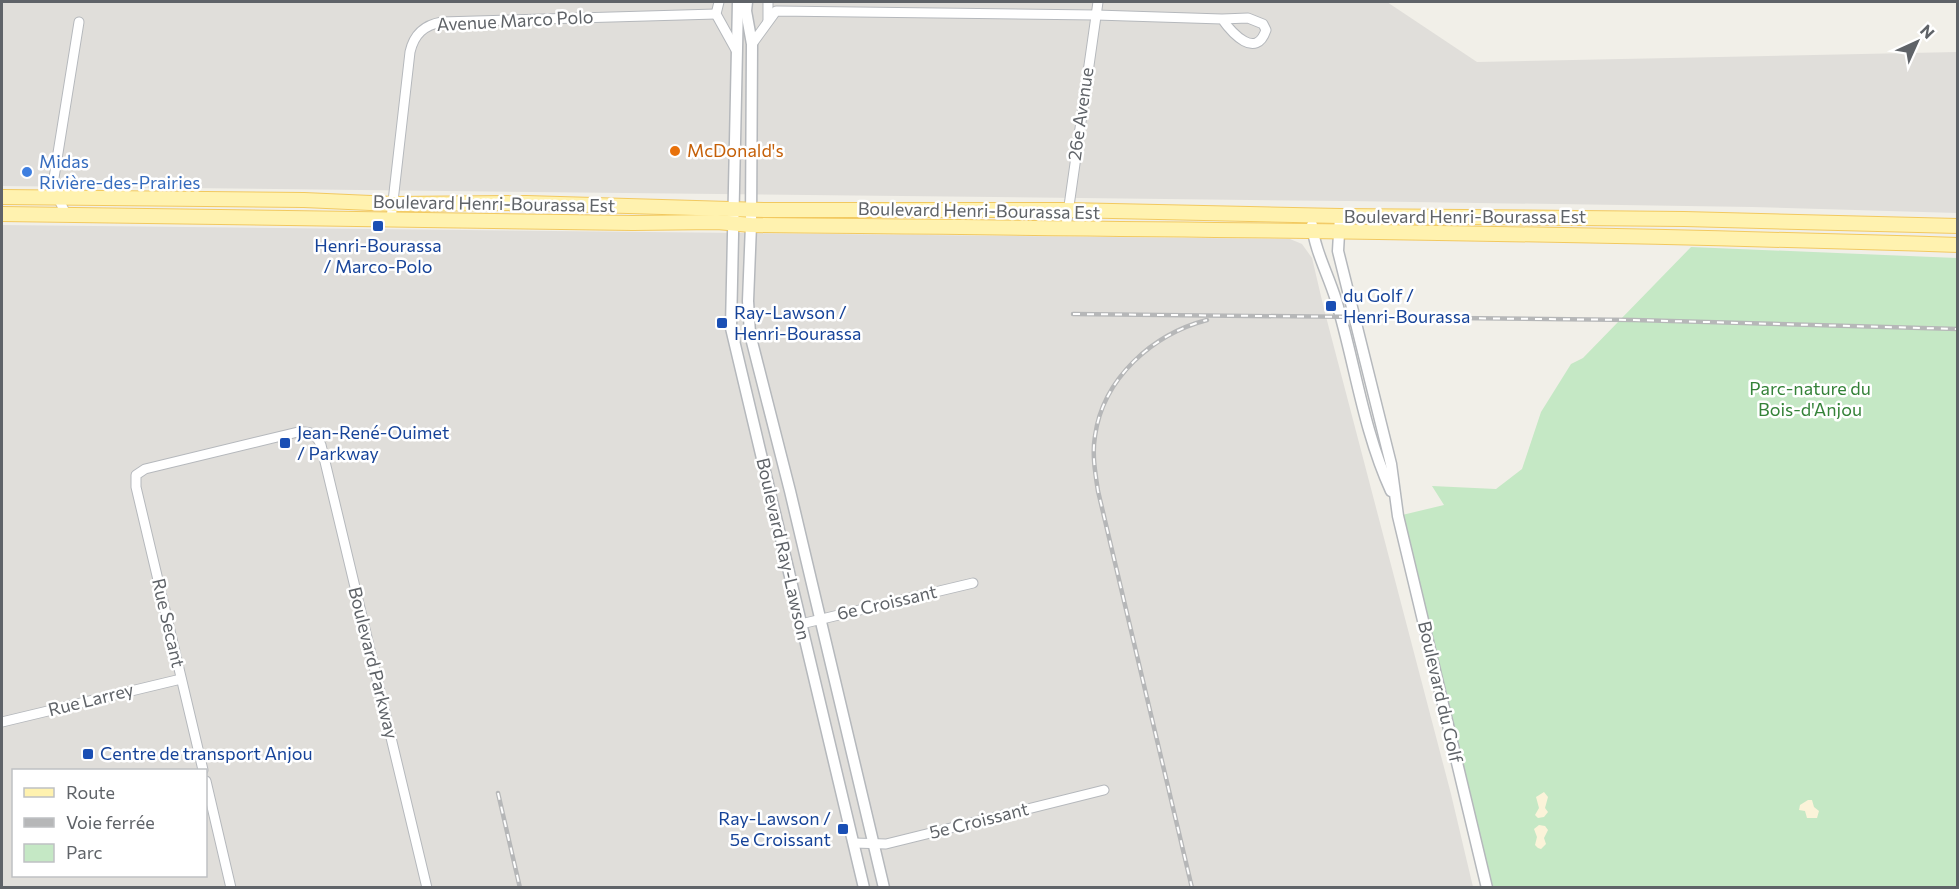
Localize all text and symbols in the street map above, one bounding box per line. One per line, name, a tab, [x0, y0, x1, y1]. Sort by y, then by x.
street label: Avenue Marco Polo	[436, 5, 594, 35]
north arrow	[1887, 12, 1947, 72]
text: N	[1917, 20, 1939, 42]
street label: 26e Avenue	[1063, 66, 1097, 162]
place label: McDonald's	[687, 139, 784, 161]
marker: McDonald's	[668, 144, 682, 158]
place label: Midas Rivière-des-Prairies	[39, 150, 201, 193]
marker: Midas Rivière-des-Prairies	[20, 165, 34, 179]
street label: Boulevard Henri-Bourassa Est	[373, 190, 615, 216]
street label: Boulevard Henri-Bourassa Est	[858, 197, 1100, 223]
street label: Boulevard Henri-Bourassa Est	[1344, 205, 1586, 227]
marker: Henri-Bourassa / Marco-Polo	[371, 219, 385, 233]
place label: Henri-Bourassa / Marco-Polo	[314, 234, 442, 277]
place label: du Golf / Henri-Bourassa	[1343, 284, 1470, 327]
marker: du Golf / Henri-Bourassa	[1324, 299, 1338, 313]
place label: Ray-Lawson / Henri-Bourassa	[734, 301, 861, 344]
marker: Ray-Lawson / Henri-Bourassa	[715, 316, 729, 330]
park label: Parc-nature du Bois-d'Anjou	[1749, 377, 1871, 420]
place label: Jean-René-Ouimet / Parkway	[297, 421, 449, 464]
marker: Jean-René-Ouimet / Parkway	[278, 436, 292, 450]
street label: Boulevard Ray-Lawson	[752, 455, 816, 642]
street label: Rue Secant	[148, 576, 190, 670]
street label: 6e Croissant	[835, 580, 939, 624]
street label: Boulevard Parkway	[344, 584, 403, 741]
street label: Boulevard du Golf	[1414, 619, 1468, 766]
street label: Rue Larrey	[46, 678, 136, 720]
place label: Centre de transport Anjou	[100, 742, 313, 764]
marker: Centre de transport Anjou	[81, 747, 95, 761]
legend	[12, 769, 207, 877]
text: Route	[66, 781, 115, 803]
street label: 5e Croissant	[927, 797, 1031, 843]
place label: Ray-Lawson / 5e Croissant	[718, 807, 831, 850]
text: Voie ferrée	[66, 811, 155, 833]
marker: Ray-Lawson / 5e Croissant	[836, 822, 850, 836]
text: Parc	[66, 841, 103, 863]

